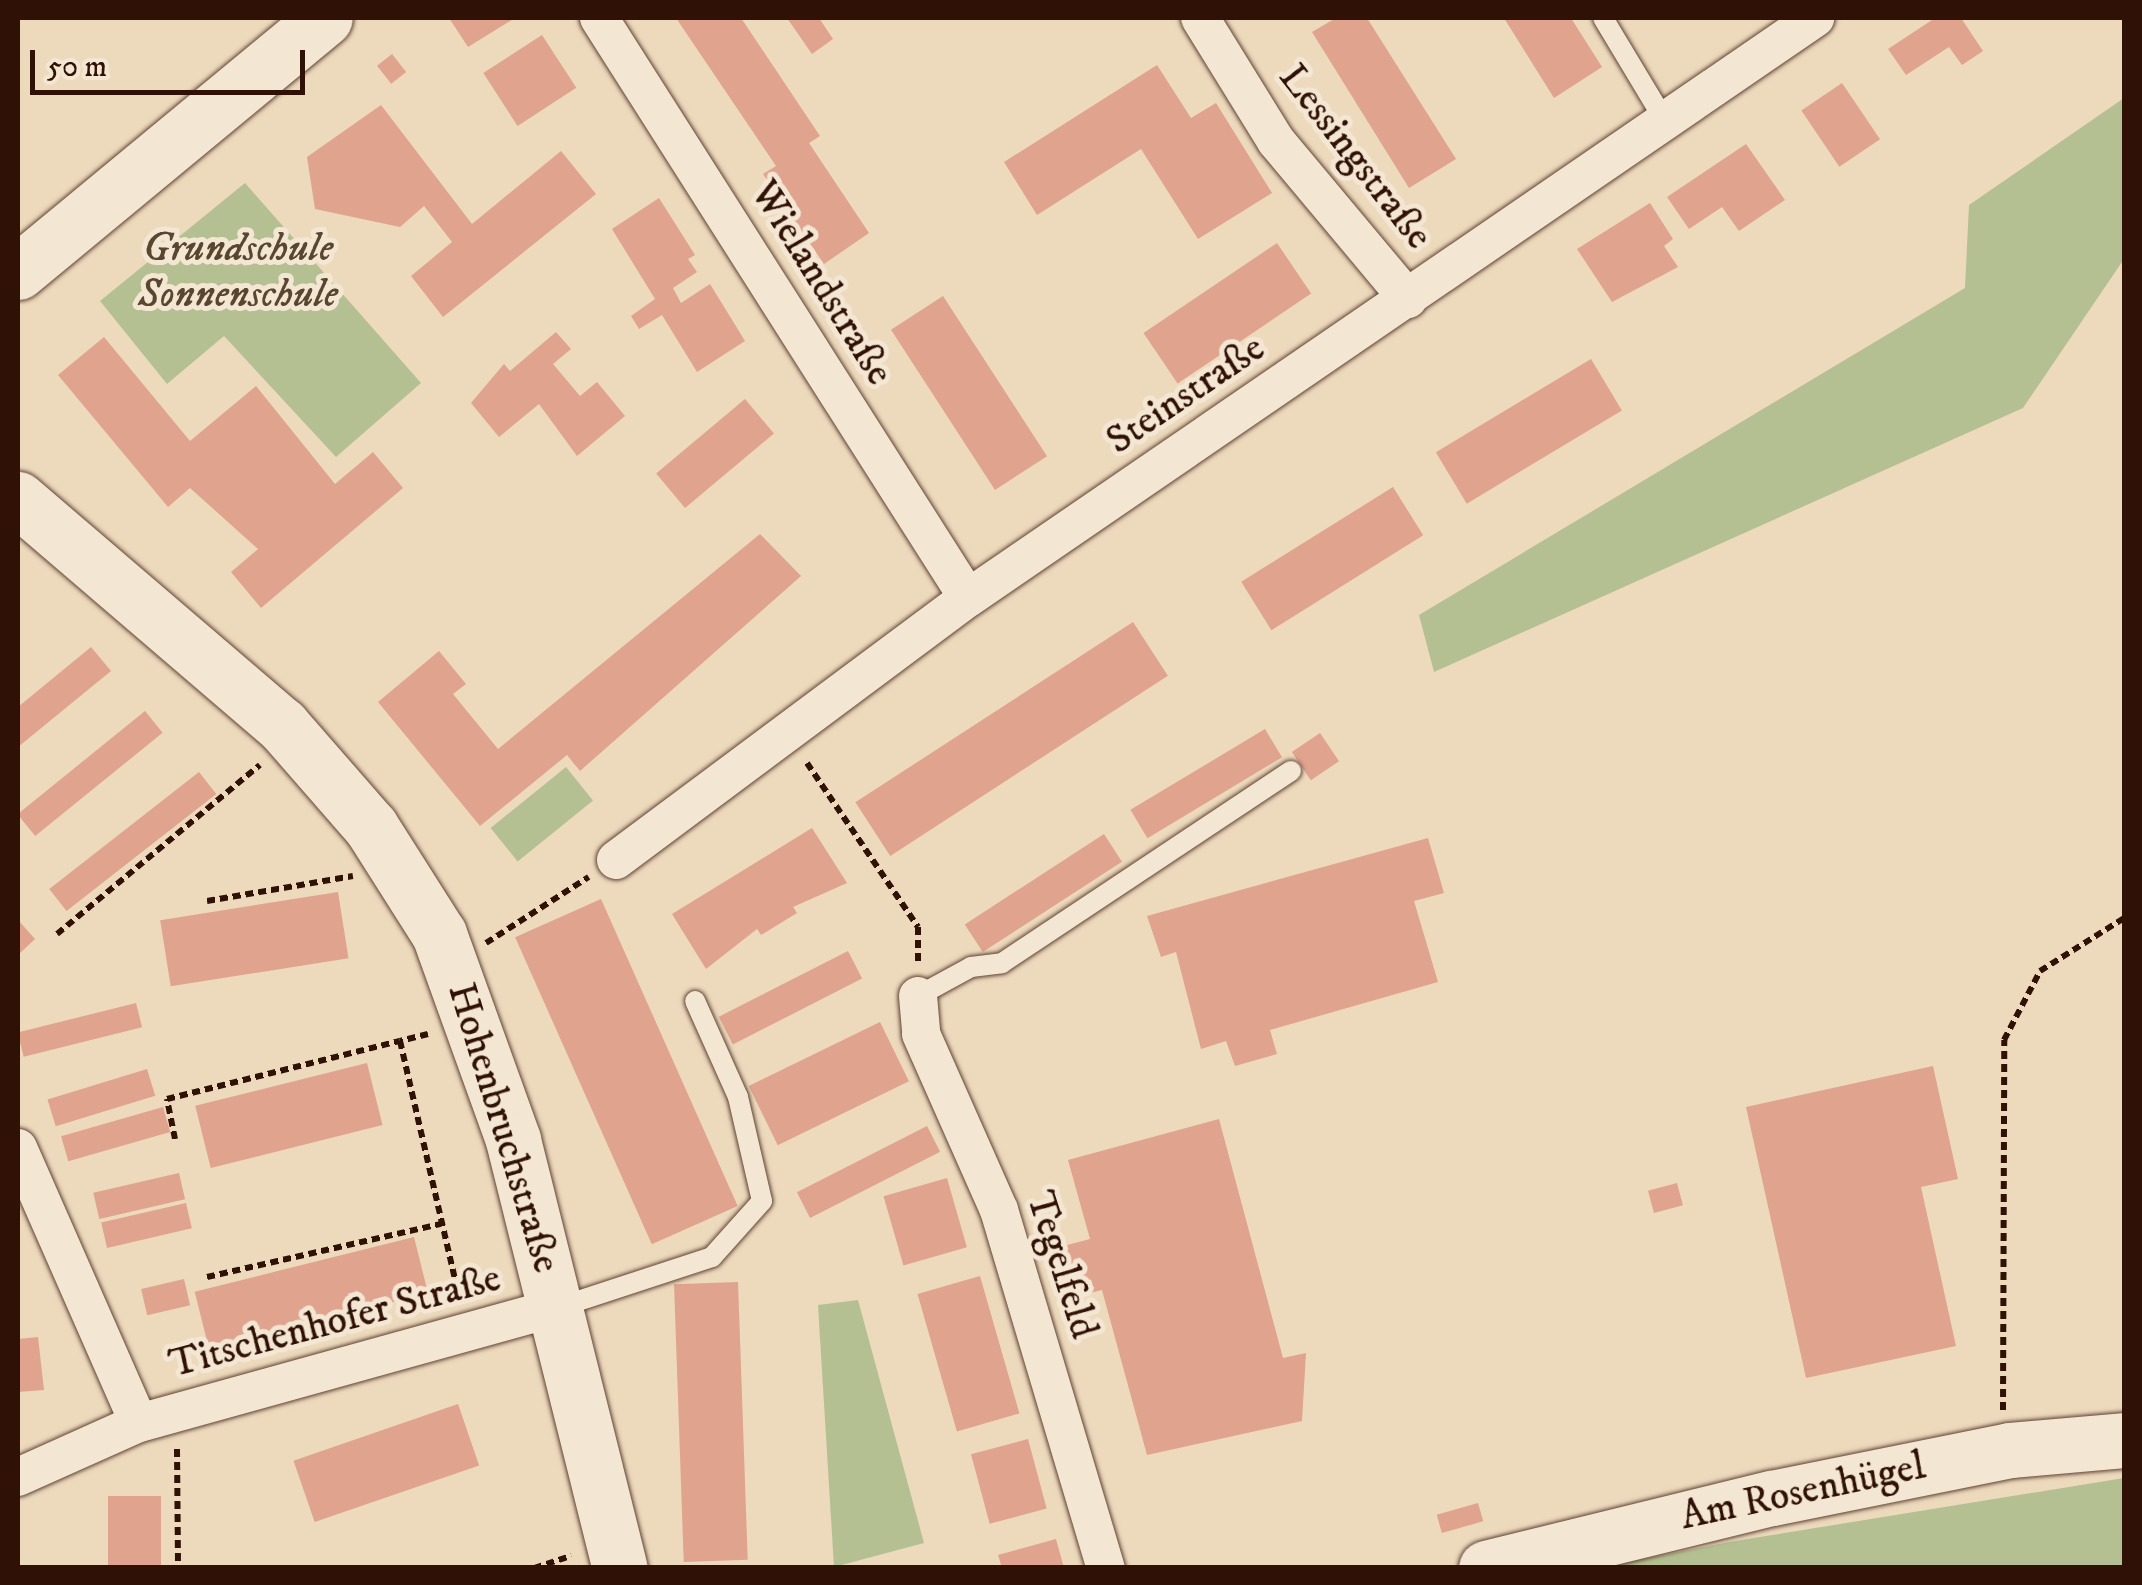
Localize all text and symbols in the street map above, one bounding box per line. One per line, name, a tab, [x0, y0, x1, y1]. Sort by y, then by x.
scale bar	[35, 30, 310, 92]
text: 50 m	[47, 49, 107, 86]
street label: Lessingstraße	[1268, 55, 1442, 259]
street label: Wielandstraße	[739, 172, 903, 394]
park label: Grundschule Sonnenschule	[138, 225, 338, 319]
street label: Steinstraße	[1098, 325, 1274, 465]
street label: Hohenbruchstraße	[436, 977, 570, 1279]
street label: Tegelfeld	[1015, 1185, 1107, 1345]
street label: Titschenhofer Straße	[164, 1255, 506, 1389]
street label: Am Rosenhügel	[1676, 1443, 1930, 1541]

